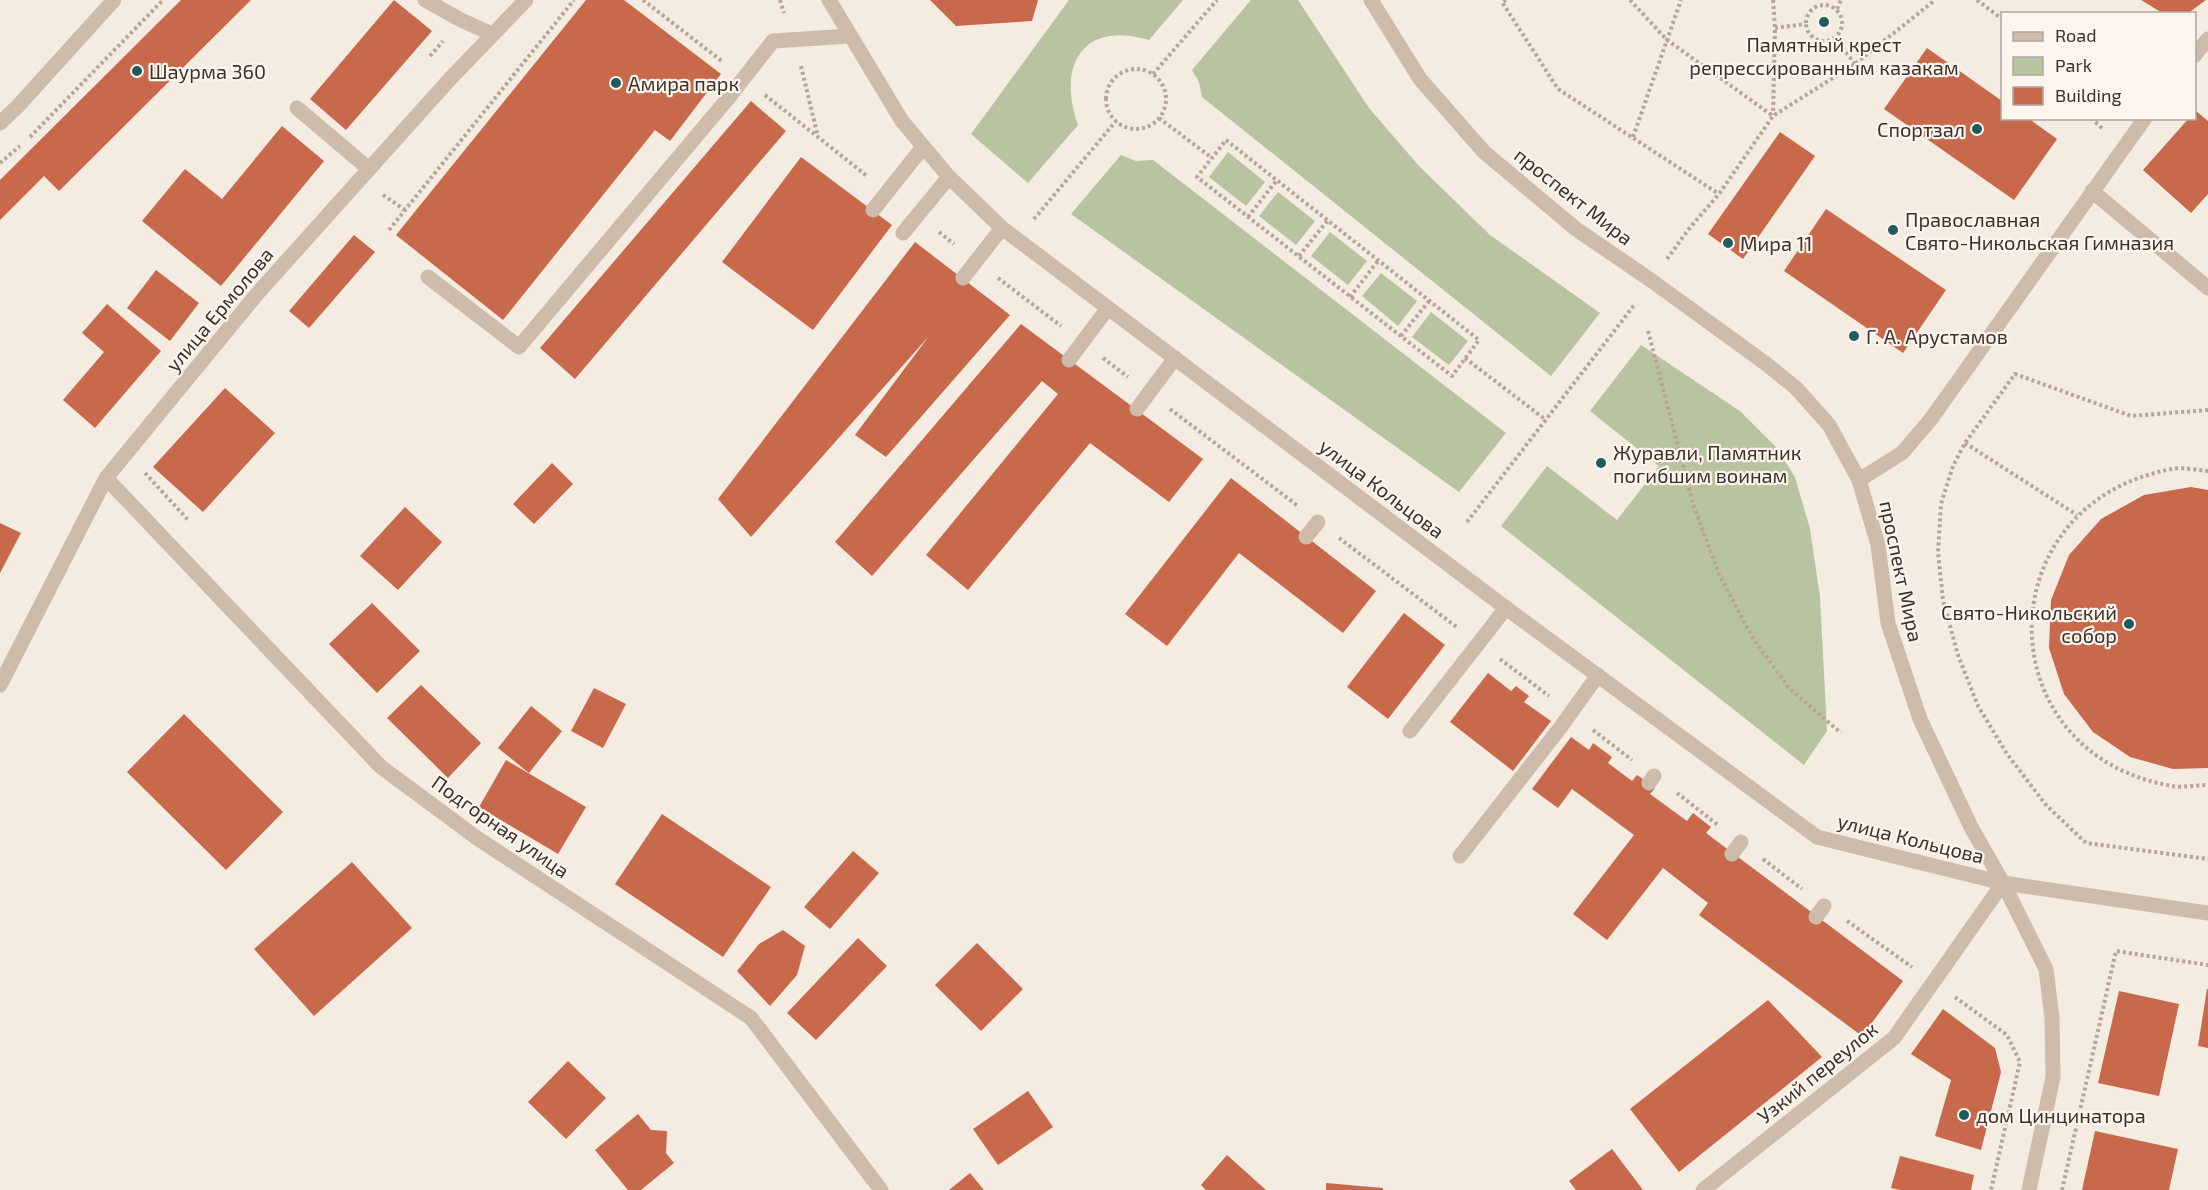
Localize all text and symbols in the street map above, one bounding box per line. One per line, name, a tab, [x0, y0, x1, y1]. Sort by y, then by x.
legend	[2001, 12, 2196, 120]
marker: Памятный крест репрессированным казакам	[1817, 15, 1831, 29]
text: Road	[2055, 24, 2096, 46]
place label: Памятный крест репрессированным казакам	[1689, 32, 1959, 79]
text: Park	[2055, 54, 2092, 76]
place label: Шаурма 360	[149, 59, 266, 84]
marker: Шаурма 360	[130, 64, 144, 78]
place label: Амира парк	[628, 71, 739, 95]
marker: Амира парк	[609, 76, 623, 90]
text: Building	[2055, 84, 2122, 106]
place label: Спортзал	[1877, 117, 1965, 141]
marker: Спортзал	[1970, 122, 1984, 136]
street label: проспект Мира	[1510, 142, 1638, 250]
place label: Православная Свято-Никольская Гимназия	[1905, 207, 2174, 254]
marker: Православная Свято-Никольская Гимназия	[1886, 223, 1900, 237]
place label: Мира 11	[1740, 231, 1812, 255]
marker: Мира 11	[1721, 236, 1735, 250]
street label: улица Ермолова	[160, 242, 278, 376]
place label: Г. А. Арустамов	[1866, 324, 2008, 349]
marker: Г. А. Арустамов	[1847, 329, 1861, 343]
street label: улица Кольцова	[1314, 433, 1449, 544]
place label: Журавли, Памятник погибшим воинам	[1613, 440, 1802, 487]
marker: Журавли, Памятник погибшим воинам	[1594, 456, 1608, 470]
street label: проспект Мира	[1875, 498, 1929, 644]
place label: Свято-Никольский собор	[1941, 600, 2117, 647]
marker: Свято-Никольский собор	[2122, 617, 2136, 631]
street label: Подгорная улица	[427, 770, 574, 883]
street label: улица Кольцова	[1835, 808, 1987, 869]
street label: Узкий переулок	[1752, 1016, 1883, 1129]
place label: дом Цинцинатора	[1976, 1103, 2146, 1127]
marker: дом Цинцинатора	[1957, 1108, 1971, 1122]

